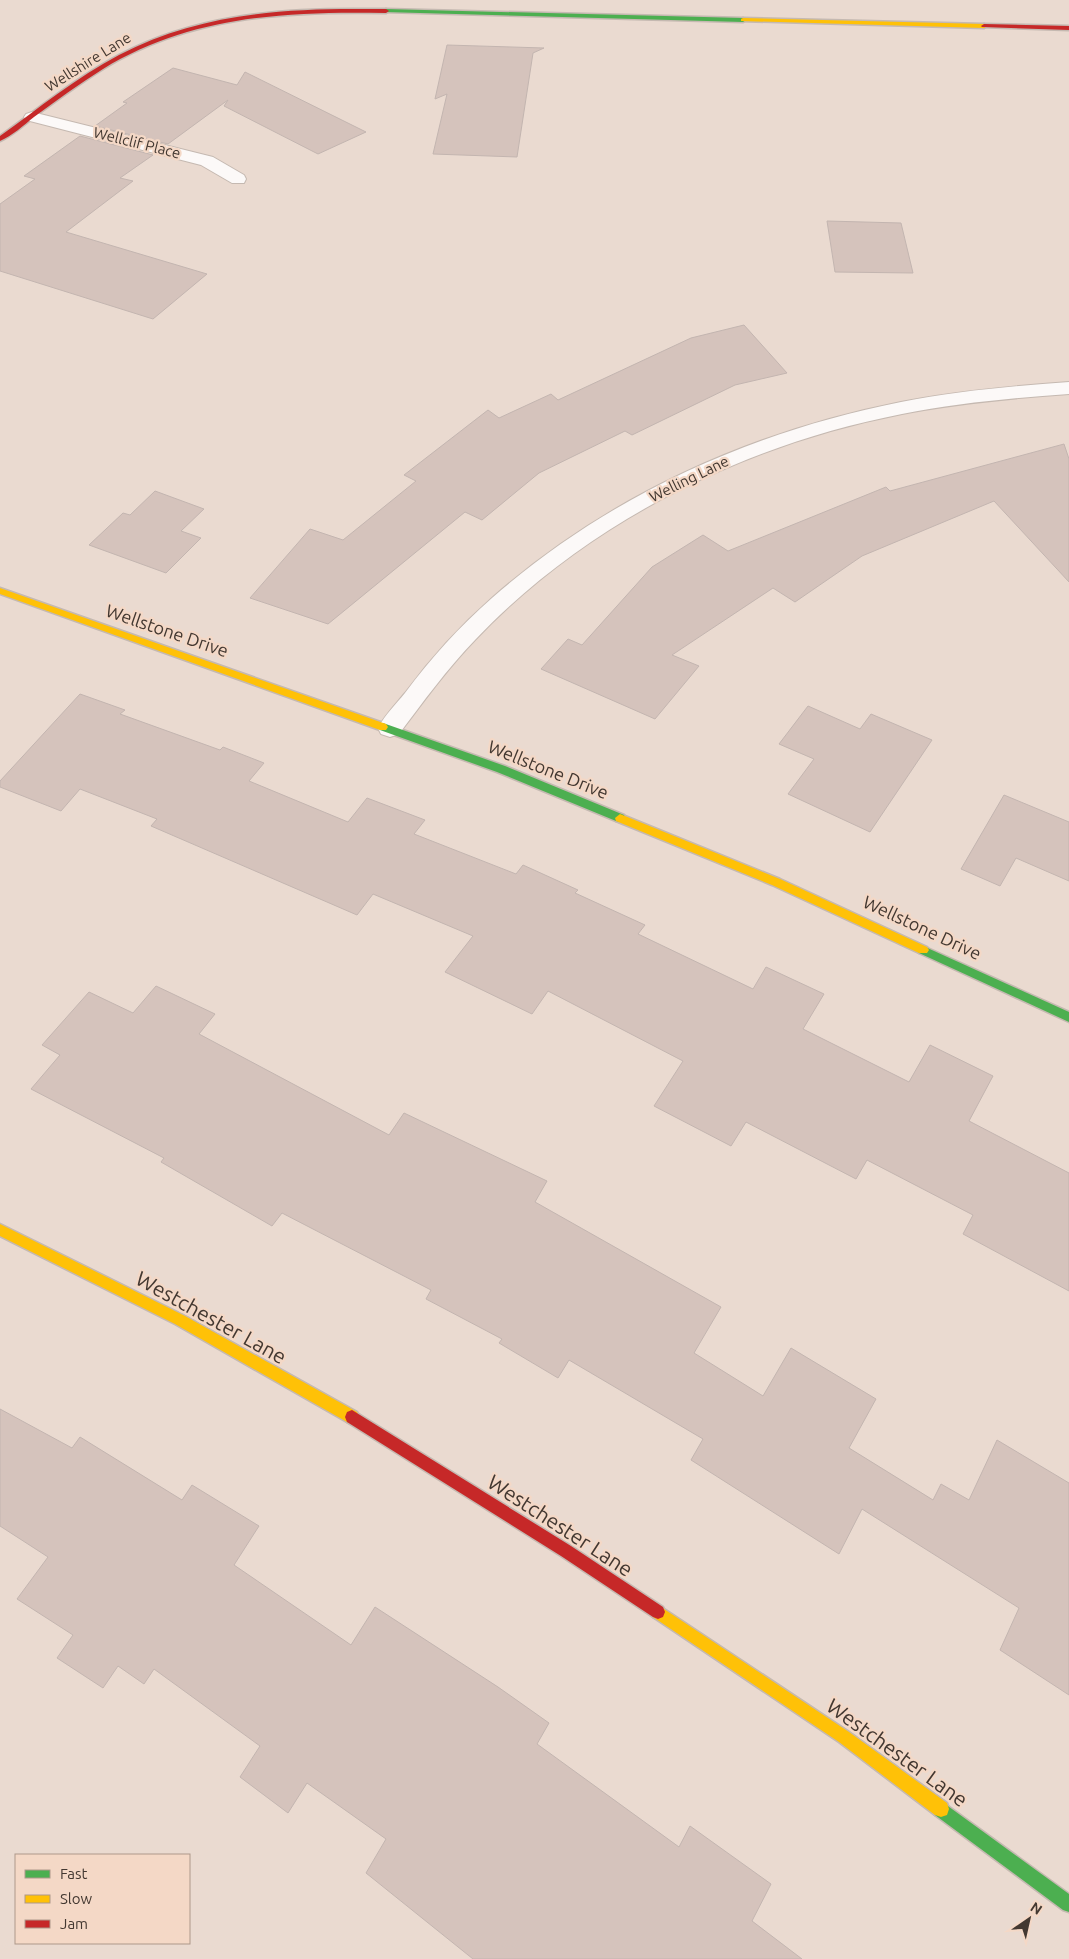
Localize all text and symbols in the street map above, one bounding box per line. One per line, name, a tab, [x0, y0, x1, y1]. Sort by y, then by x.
street label: Wellshire Lane	[42, 28, 134, 95]
street label: Wellclif Place	[92, 123, 183, 162]
street label: Welling Lane	[646, 452, 731, 505]
street label: Wellstone Drive	[104, 600, 231, 660]
street label: Wellstone Drive	[485, 736, 611, 802]
street label: Wellstone Drive	[860, 891, 985, 963]
street label: Westchester Lane	[132, 1266, 291, 1368]
street label: Westchester Lane	[483, 1469, 638, 1581]
street label: Westchester Lane	[823, 1693, 973, 1811]
legend	[15, 1854, 190, 1944]
text: Fast	[60, 1865, 88, 1882]
text: Slow	[60, 1890, 93, 1907]
north arrow	[1004, 1894, 1054, 1944]
text: N	[1027, 1899, 1045, 1918]
text: Jam	[60, 1915, 88, 1932]

